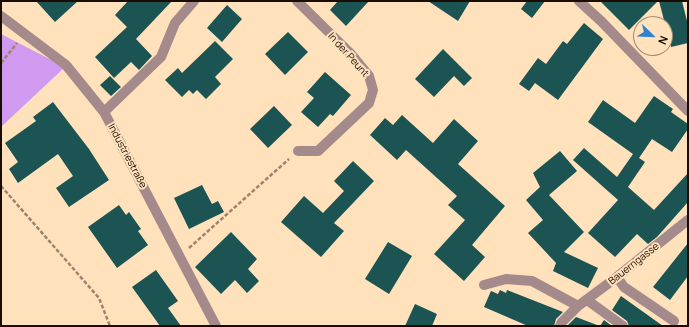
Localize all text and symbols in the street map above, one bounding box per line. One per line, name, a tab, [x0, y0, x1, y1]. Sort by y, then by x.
north arrow	[633, 16, 673, 56]
street label: In der Peunt	[325, 30, 371, 80]
text: N	[655, 34, 672, 47]
street label: Industriestraße	[105, 122, 149, 190]
street label: Bauerngasse	[606, 241, 662, 287]

